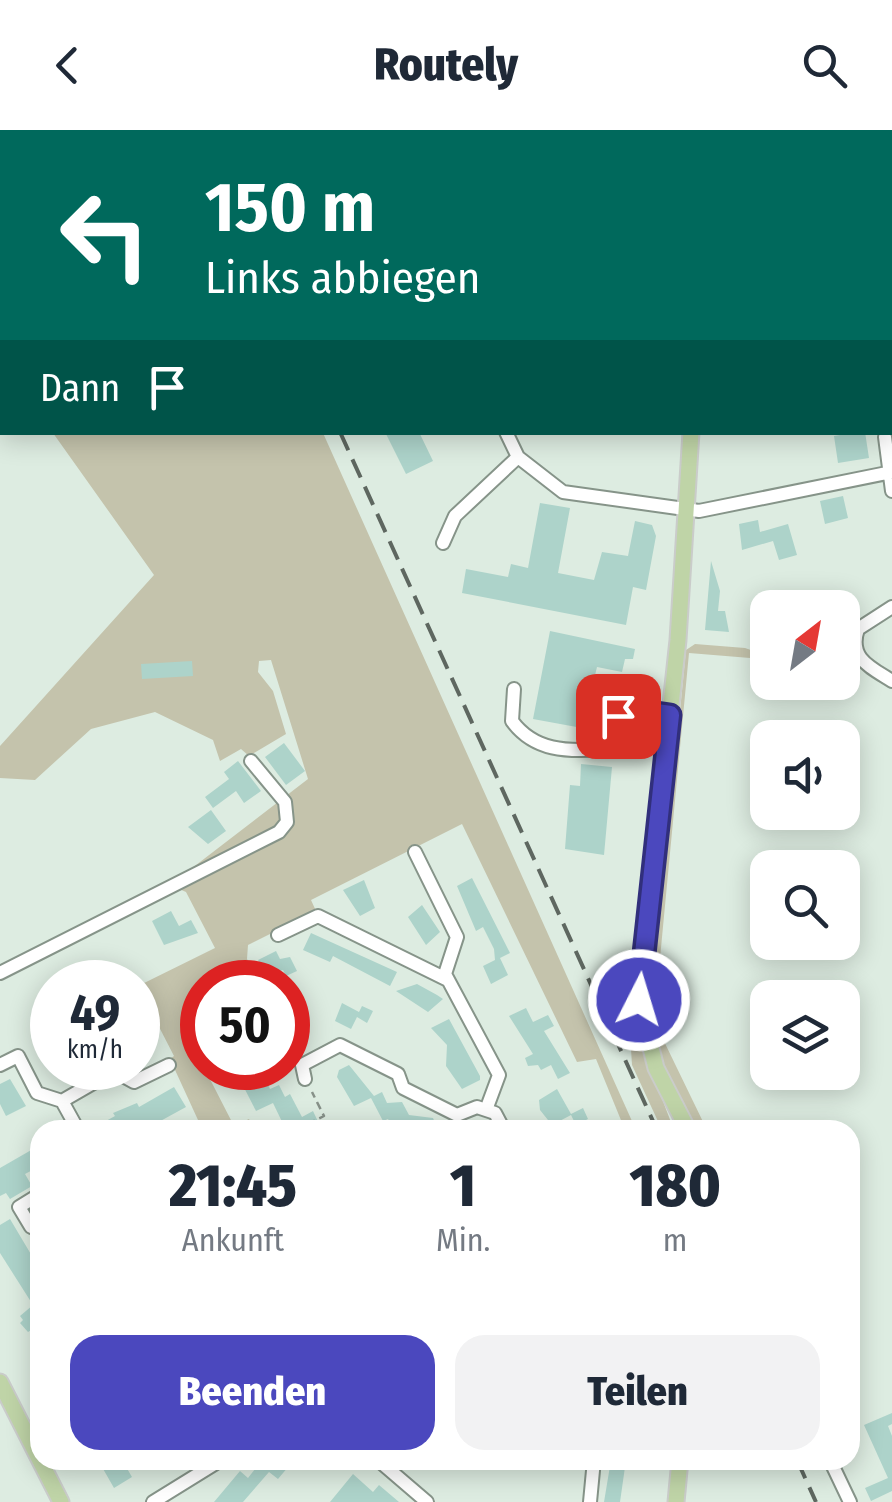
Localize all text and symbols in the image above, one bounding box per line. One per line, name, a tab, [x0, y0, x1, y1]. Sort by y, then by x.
icon: back	[40, 38, 95, 93]
text: Routely	[374, 38, 518, 92]
icon: search	[797, 38, 852, 93]
text: 150 m	[205, 166, 375, 250]
icon: left	[40, 170, 170, 300]
text: Links abbiegen	[205, 251, 480, 305]
icon: arrive	[140, 360, 195, 415]
text: Dann	[40, 365, 120, 411]
north arrow	[750, 590, 860, 700]
map controls	[750, 590, 860, 1090]
pin	[576, 674, 661, 759]
icon: arrive	[591, 689, 646, 744]
button: sound	[750, 720, 860, 830]
button: search	[750, 850, 860, 960]
position arrow	[587, 948, 691, 1052]
speed limit sign: 50	[180, 960, 310, 1090]
button: layers	[750, 980, 860, 1090]
text: 49	[70, 983, 120, 1043]
text: km/h	[67, 1035, 123, 1065]
text: 21:45	[169, 1150, 297, 1222]
text: 1	[450, 1150, 476, 1222]
text: 180	[629, 1150, 721, 1222]
text: Ankunft	[182, 1221, 284, 1259]
text: Min.	[436, 1221, 490, 1259]
text: m	[663, 1221, 687, 1259]
button: Beenden	[70, 1335, 435, 1450]
button: Teilen	[455, 1335, 820, 1450]

